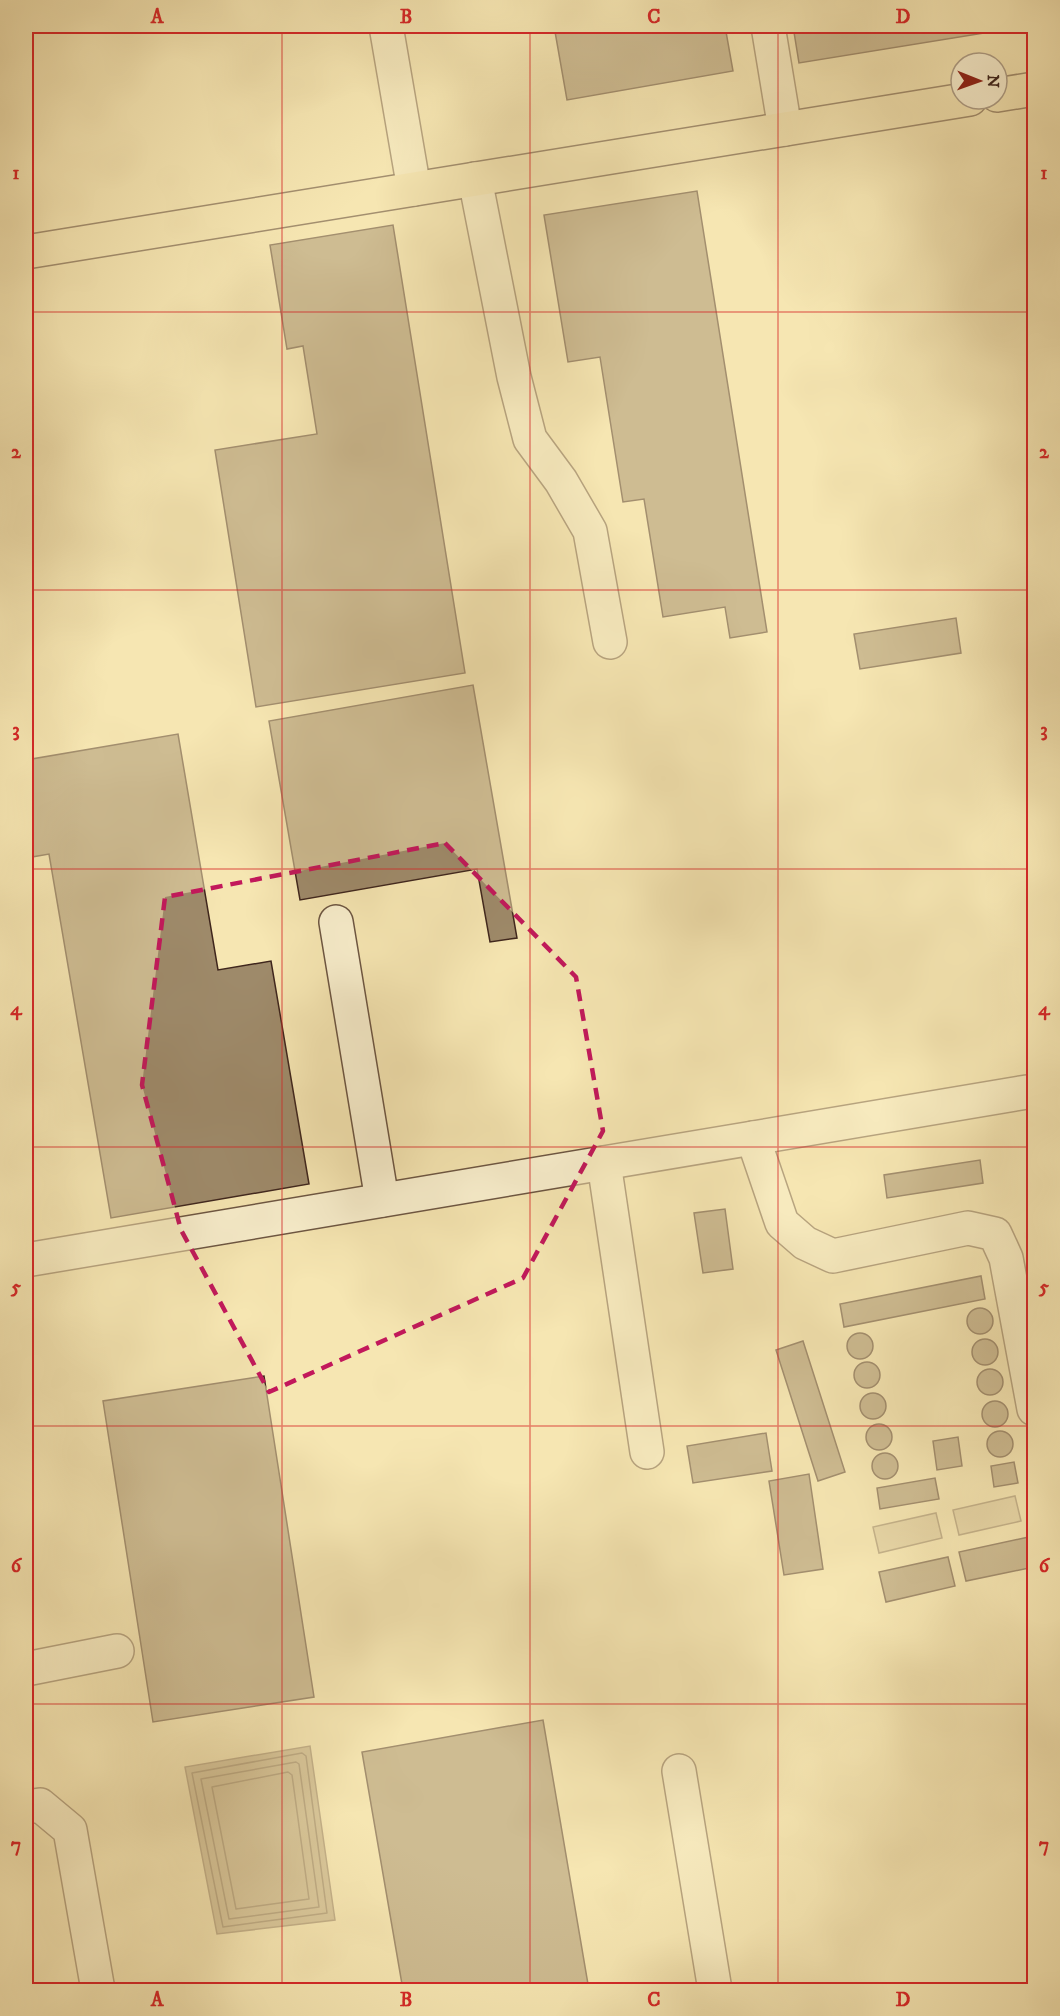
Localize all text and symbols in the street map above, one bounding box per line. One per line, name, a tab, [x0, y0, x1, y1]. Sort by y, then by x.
text: A	[150, 5, 165, 30]
text: B	[400, 5, 412, 30]
text: C	[647, 5, 661, 30]
text: D	[896, 5, 911, 30]
north arrow	[949, 51, 1009, 111]
text: N	[983, 75, 1003, 88]
text: 1	[12, 161, 20, 186]
text: 1	[1040, 161, 1048, 186]
text: 2	[11, 440, 22, 465]
text: 2	[1039, 440, 1050, 465]
text: 3	[12, 718, 20, 743]
text: 3	[1040, 718, 1048, 743]
text: 4	[10, 997, 23, 1022]
text: 4	[1038, 997, 1051, 1022]
text: 5	[10, 1275, 21, 1300]
text: 5	[1038, 1275, 1049, 1300]
text: 6	[11, 1554, 23, 1579]
text: 6	[1039, 1554, 1051, 1579]
text: 7	[11, 1833, 21, 1858]
text: 7	[1039, 1833, 1049, 1858]
text: A	[150, 1988, 165, 2013]
text: B	[400, 1988, 412, 2013]
text: C	[647, 1988, 661, 2013]
text: D	[896, 1988, 911, 2013]

